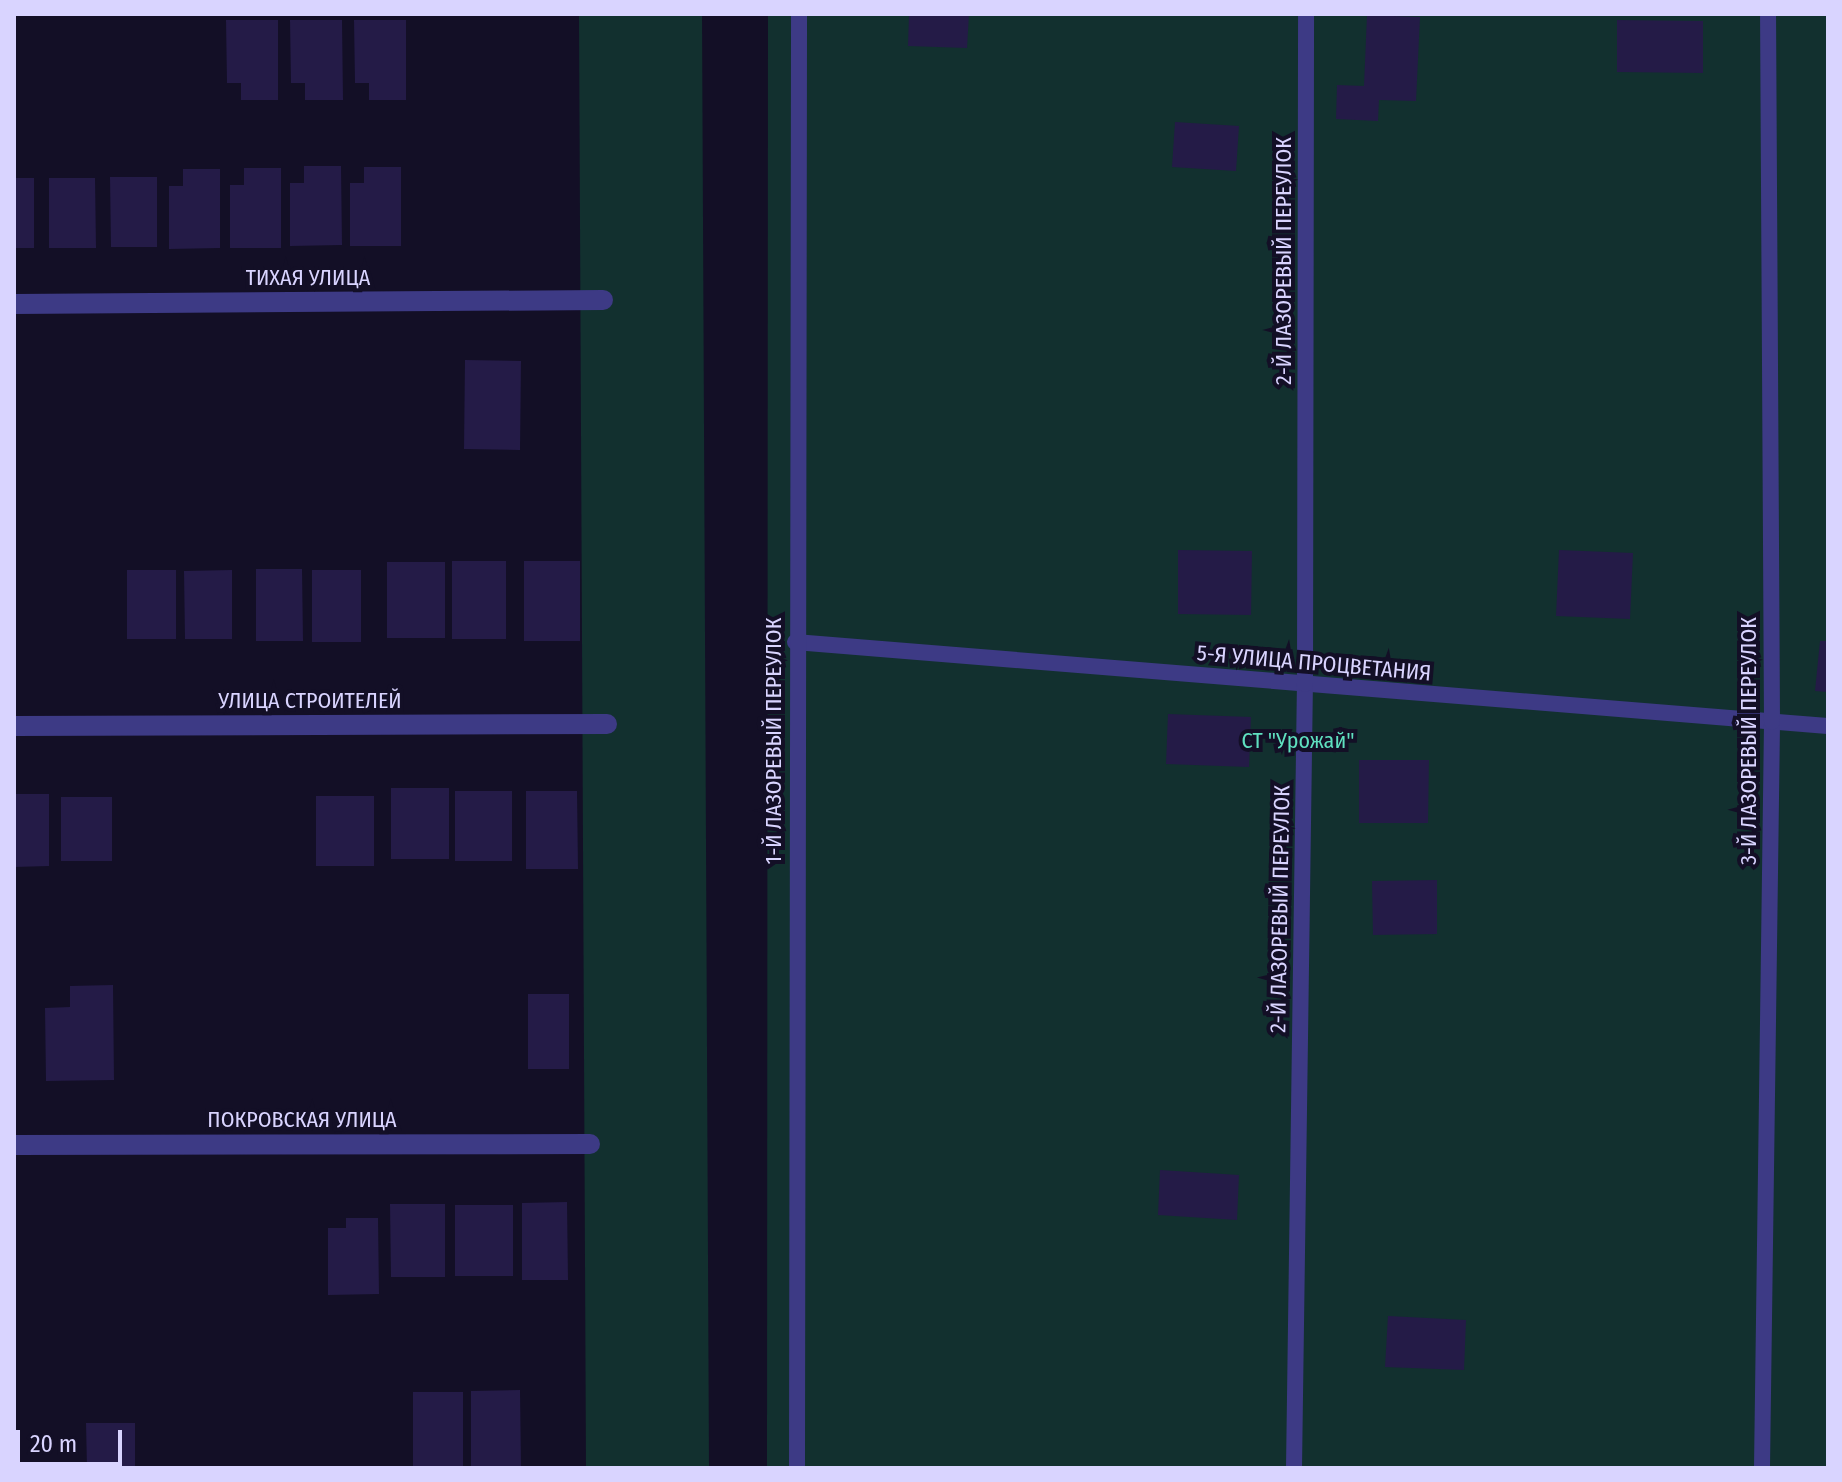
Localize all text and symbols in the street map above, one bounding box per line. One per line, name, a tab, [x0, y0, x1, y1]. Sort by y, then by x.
street label: 2-Й ЛАЗОРЕВЫЙ ПЕРЕУЛОК	[1271, 137, 1297, 385]
street label: ТИХАЯ УЛИЦА	[246, 265, 370, 291]
street label: 3-Й ЛАЗОРЕВЫЙ ПЕРЕУЛОК	[1736, 617, 1762, 865]
street label: 1-Й ЛАЗОРЕВЫЙ ПЕРЕУЛОК	[761, 618, 787, 864]
street label: 5-Я УЛИЦА ПРОЦВЕТАНИЯ	[1196, 640, 1432, 686]
street label: УЛИЦА СТРОИТЕЛЕЙ	[218, 688, 402, 714]
park label: СТ "Урожай"	[1241, 728, 1355, 754]
street label: 2-Й ЛАЗОРЕВЫЙ ПЕРЕУЛОК	[1265, 785, 1295, 1033]
street label: ПОКРОВСКАЯ УЛИЦА	[207, 1107, 397, 1133]
scale bar	[20, 1414, 126, 1464]
text: 20 m	[30, 1430, 77, 1458]

